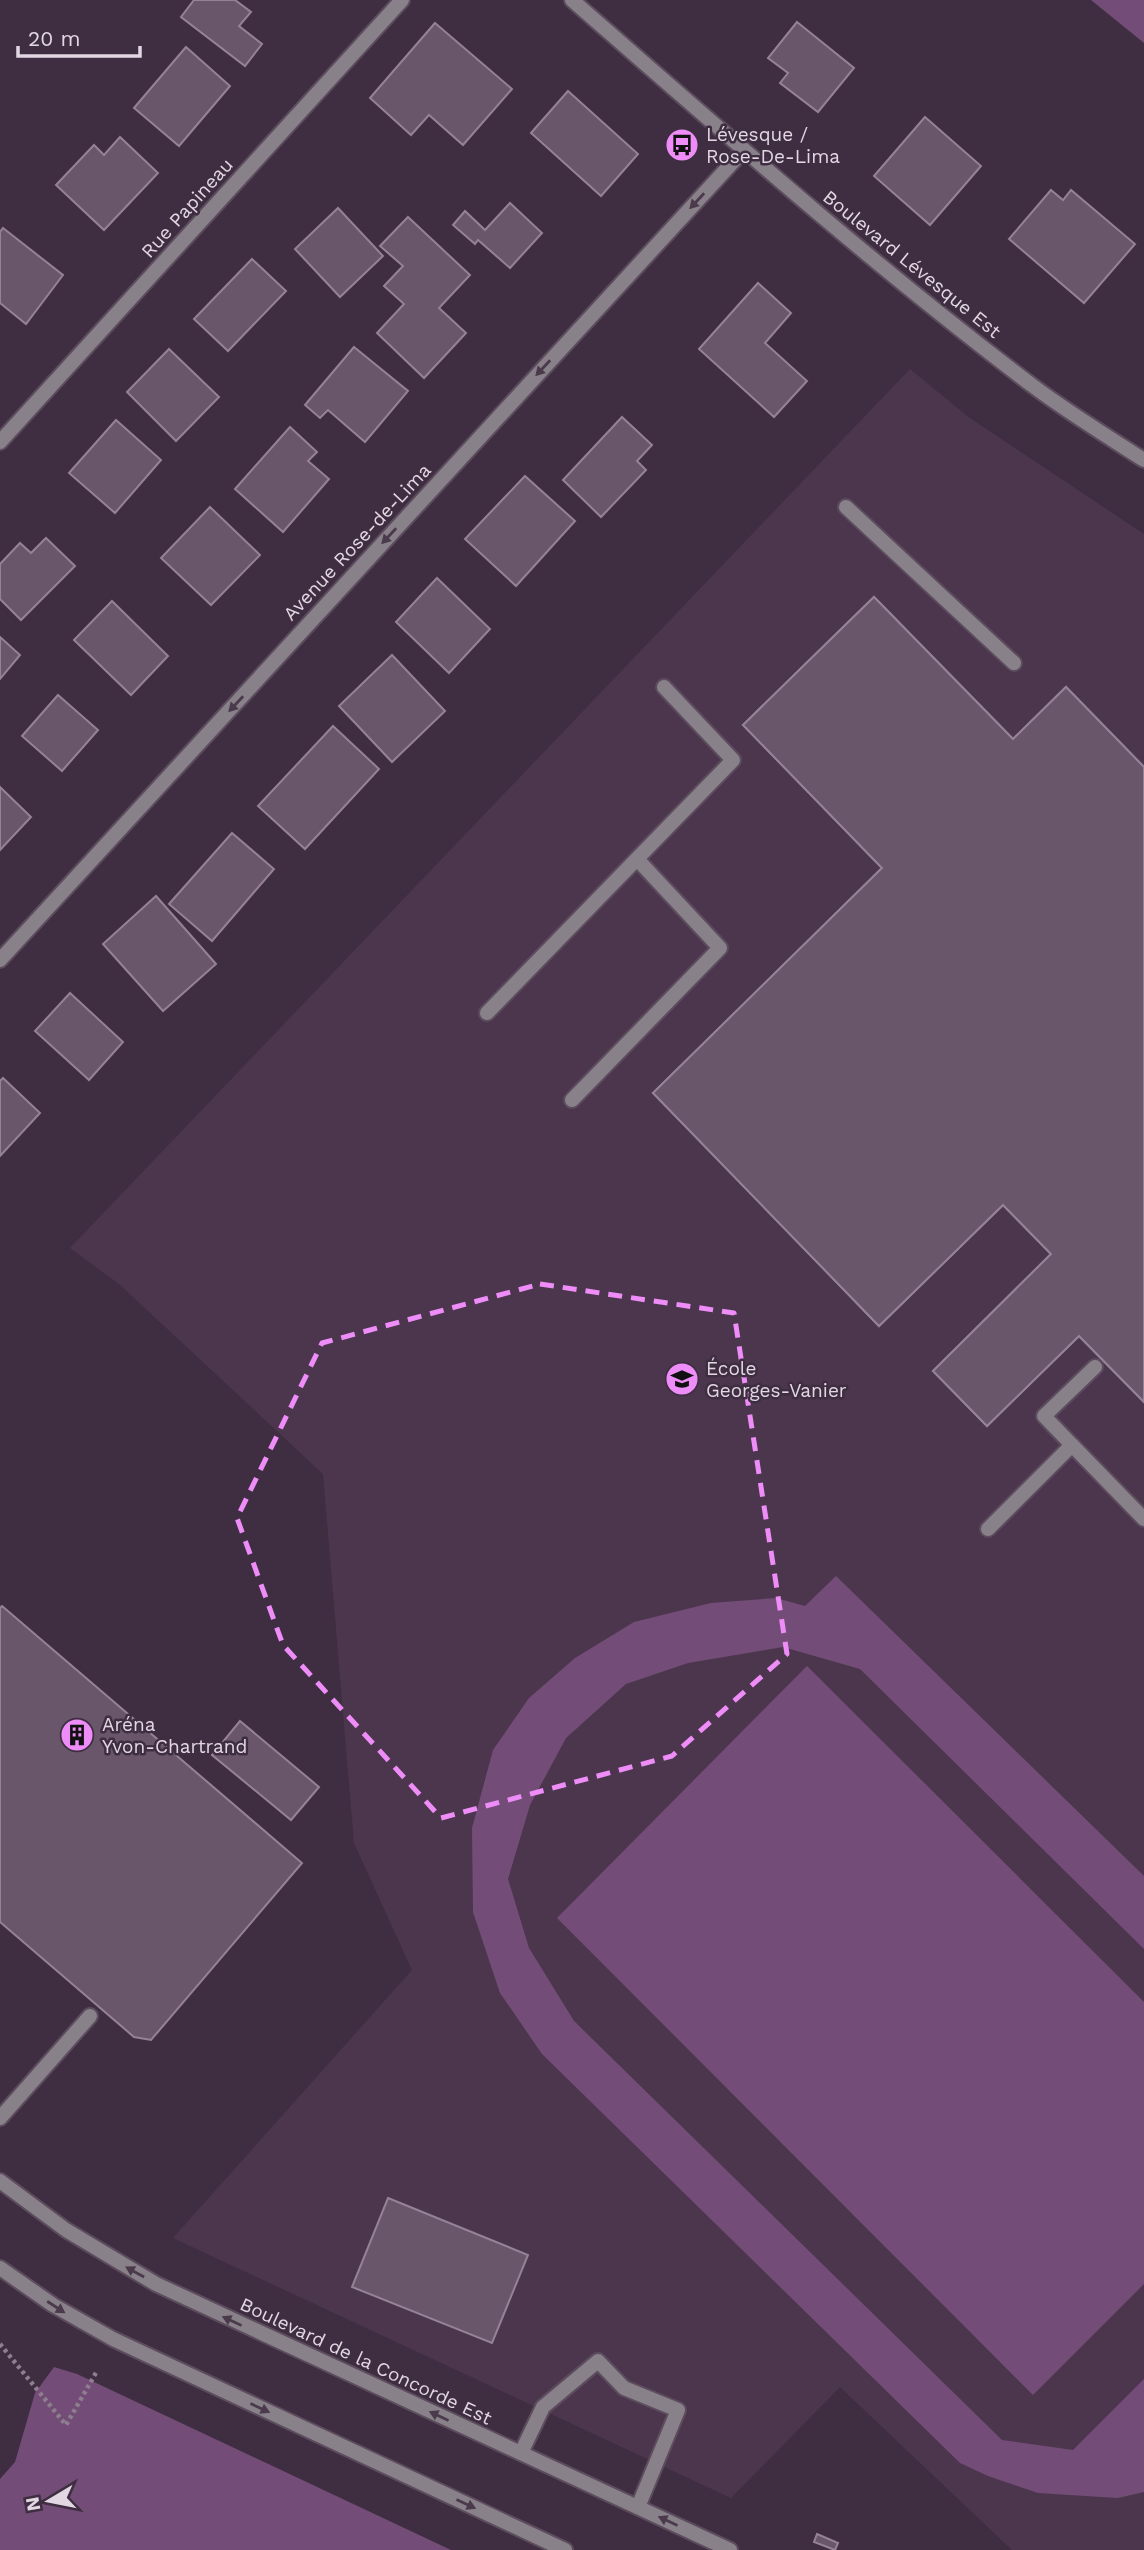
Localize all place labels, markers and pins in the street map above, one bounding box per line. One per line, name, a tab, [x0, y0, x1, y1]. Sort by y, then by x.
place label: Lévesque / Rose-De-Lima	[706, 123, 840, 168]
bus stop icon: Lévesque / Rose-De-Lima	[663, 126, 701, 164]
place label: École Georges-Vanier	[706, 1357, 847, 1402]
school or university icon: École Georges-Vanier	[663, 1360, 701, 1398]
place label: Aréna Yvon-Chartrand	[102, 1713, 248, 1758]
building icon: Aréna Yvon-Chartrand	[58, 1716, 96, 1754]

